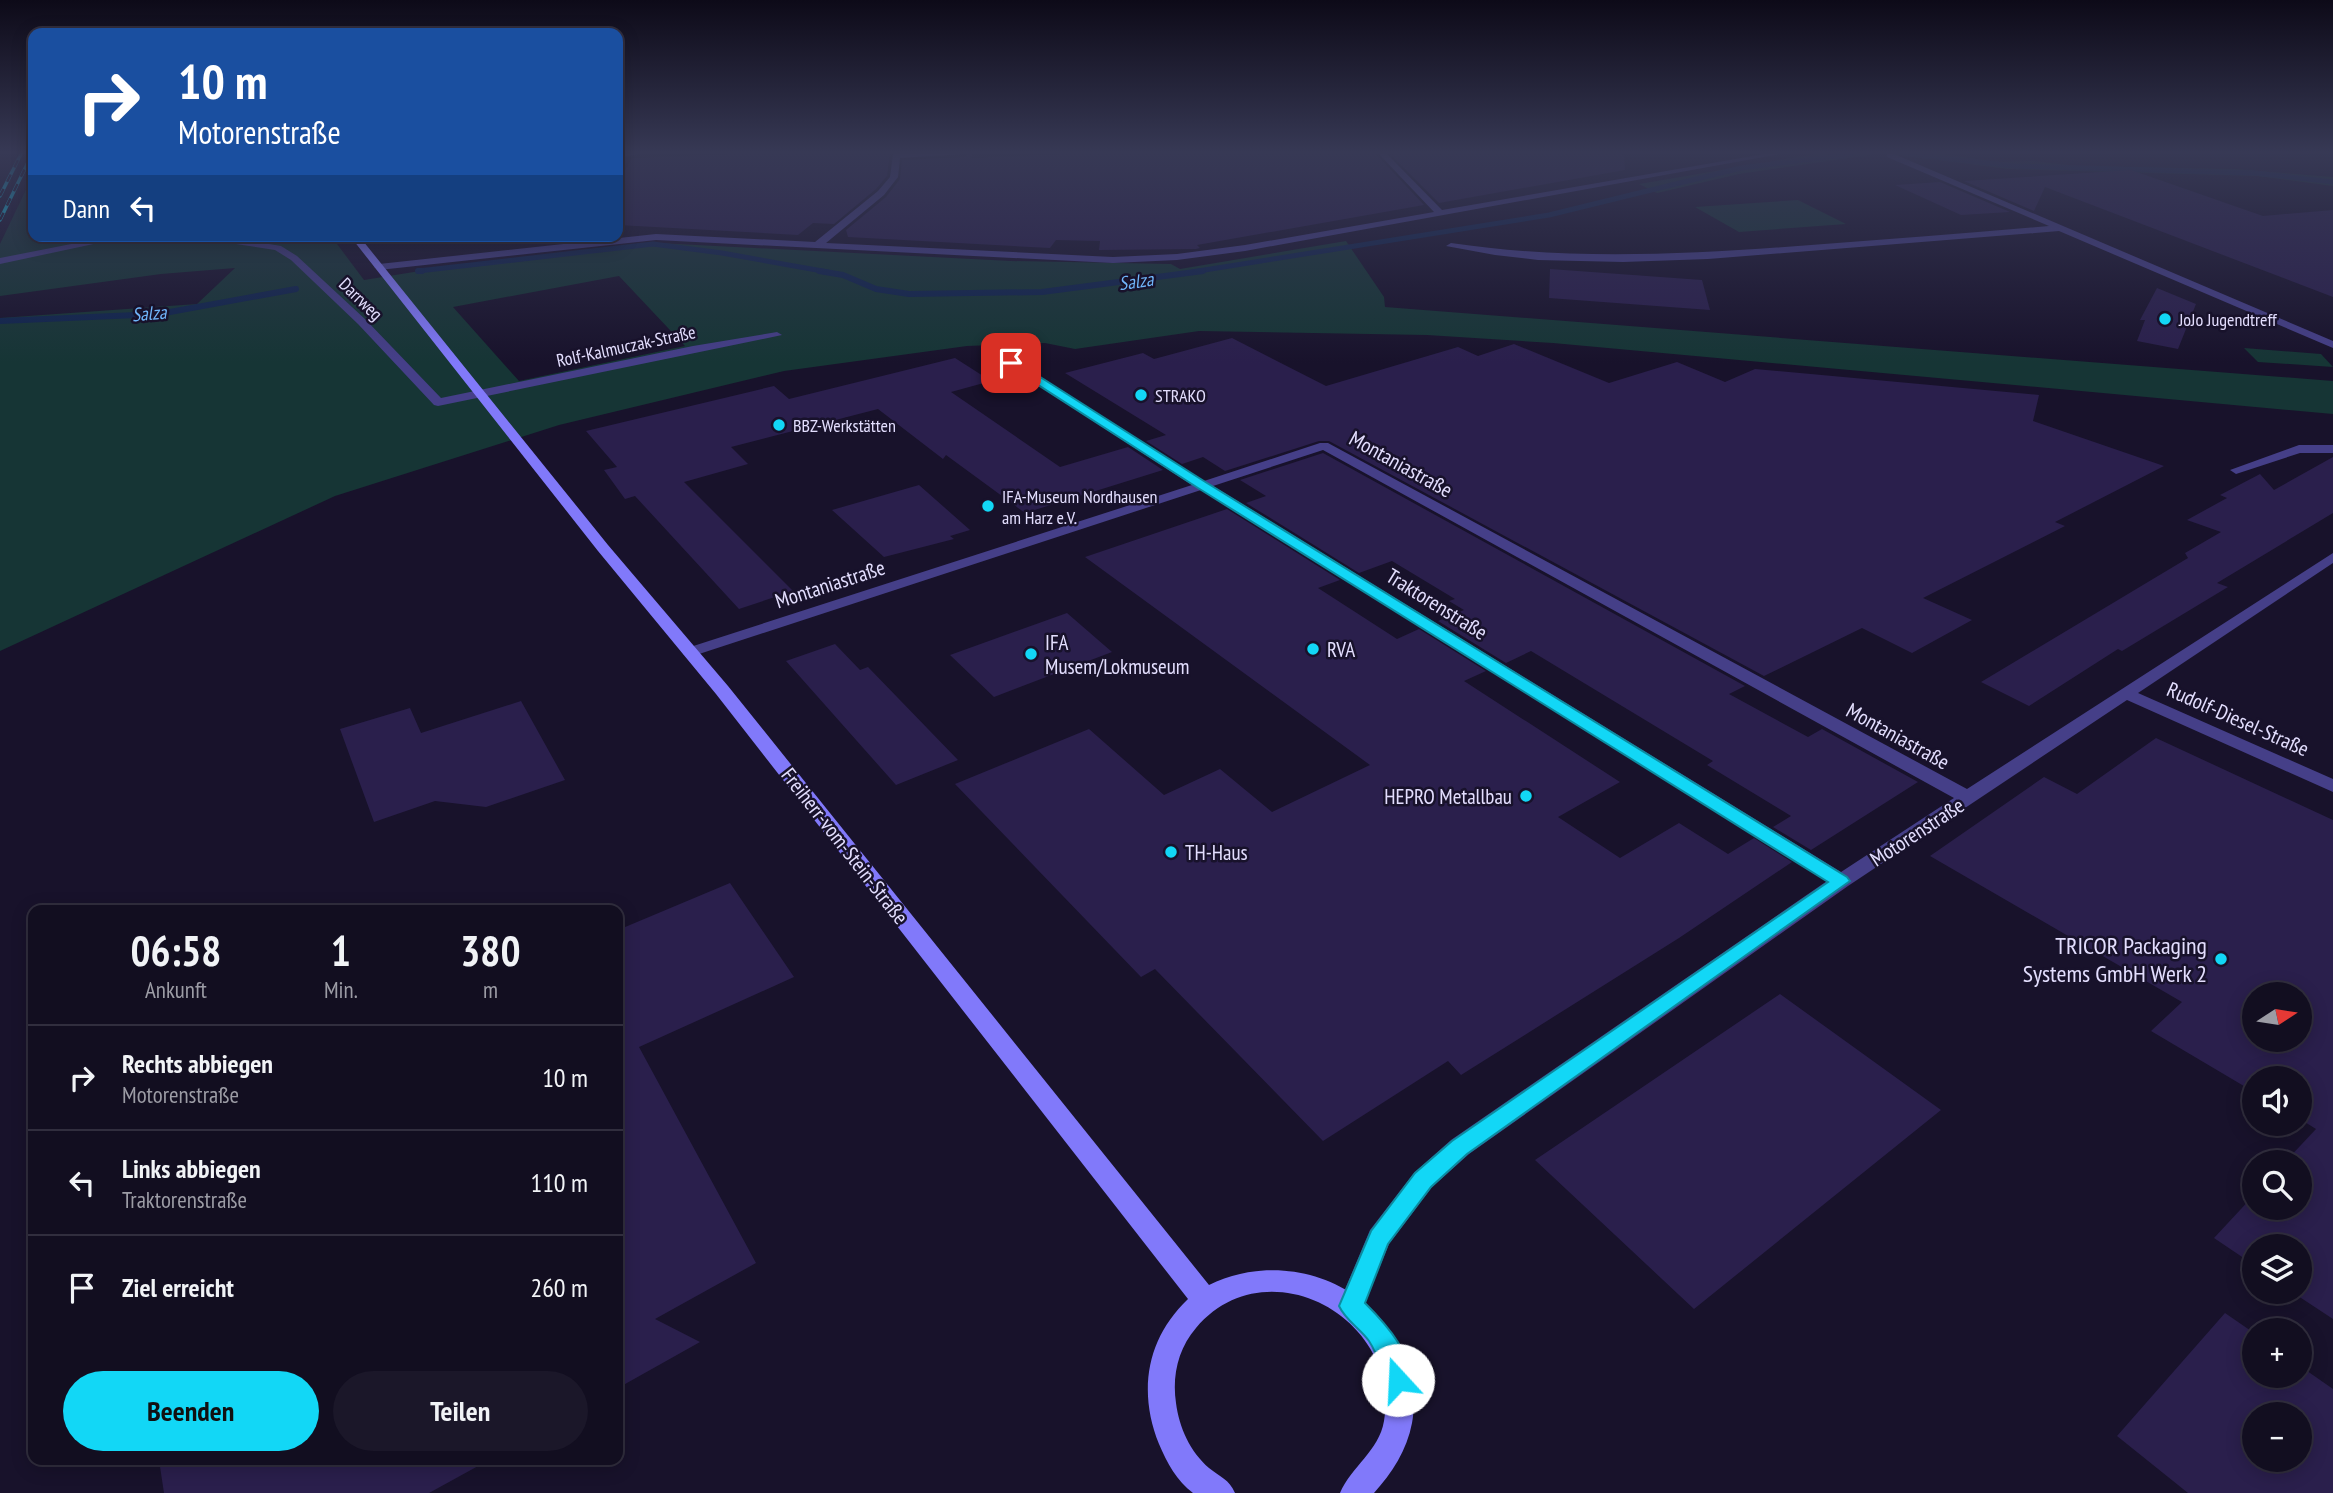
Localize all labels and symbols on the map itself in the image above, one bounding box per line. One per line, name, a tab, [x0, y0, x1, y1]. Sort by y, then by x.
water label: Salza	[1117, 267, 1156, 295]
street label: Darrweg	[334, 273, 388, 325]
water label: Salza	[131, 299, 169, 326]
place label: JoJo Jugendtreff	[2178, 308, 2278, 331]
marker: JoJo Jugendtreff	[2157, 311, 2173, 327]
street label: Rolf-Kalmuczak-Straße	[554, 320, 698, 372]
pin	[981, 333, 1041, 393]
place label: STRAKO	[1155, 384, 1206, 407]
marker: STRAKO	[1133, 387, 1149, 403]
place label: BBZ-Werkstätten	[793, 414, 896, 437]
marker: BBZ-Werkstätten	[771, 417, 787, 433]
street label: Montaniastraße	[1345, 425, 1457, 503]
place label: IFA-Museum Nordhausen am Harz e.V.	[1002, 485, 1157, 529]
marker: IFA-Museum Nordhausen am Harz e.V.	[980, 498, 996, 514]
street label: Montaniastraße	[772, 554, 888, 614]
street label: Traktorenstraße	[1381, 562, 1493, 646]
place label: IFA Musem/Lokmuseum	[1045, 629, 1189, 680]
place label: RVA	[1327, 636, 1355, 663]
marker: RVA	[1305, 641, 1321, 657]
marker: IFA Musem/Lokmuseum	[1023, 646, 1039, 662]
street label: Rudolf-Diesel-Straße	[2163, 676, 2313, 762]
street label: Montaniastraße	[1842, 697, 1954, 775]
street label: Freiherr-vom-Stein-Straße	[776, 762, 914, 930]
place label: HEPRO Metallbau	[1384, 783, 1512, 810]
marker: HEPRO Metallbau	[1518, 788, 1534, 804]
street label: Motorenstraße	[1865, 792, 1969, 872]
place label: TH-Haus	[1185, 839, 1248, 866]
marker: TH-Haus	[1163, 844, 1179, 860]
place label: TRICOR Packaging Systems GmbH Werk 2	[2023, 930, 2207, 989]
marker: TRICOR Packaging Systems GmbH Werk 2	[2213, 951, 2229, 967]
north arrow	[2242, 982, 2312, 1052]
position arrow	[1361, 1343, 1435, 1417]

